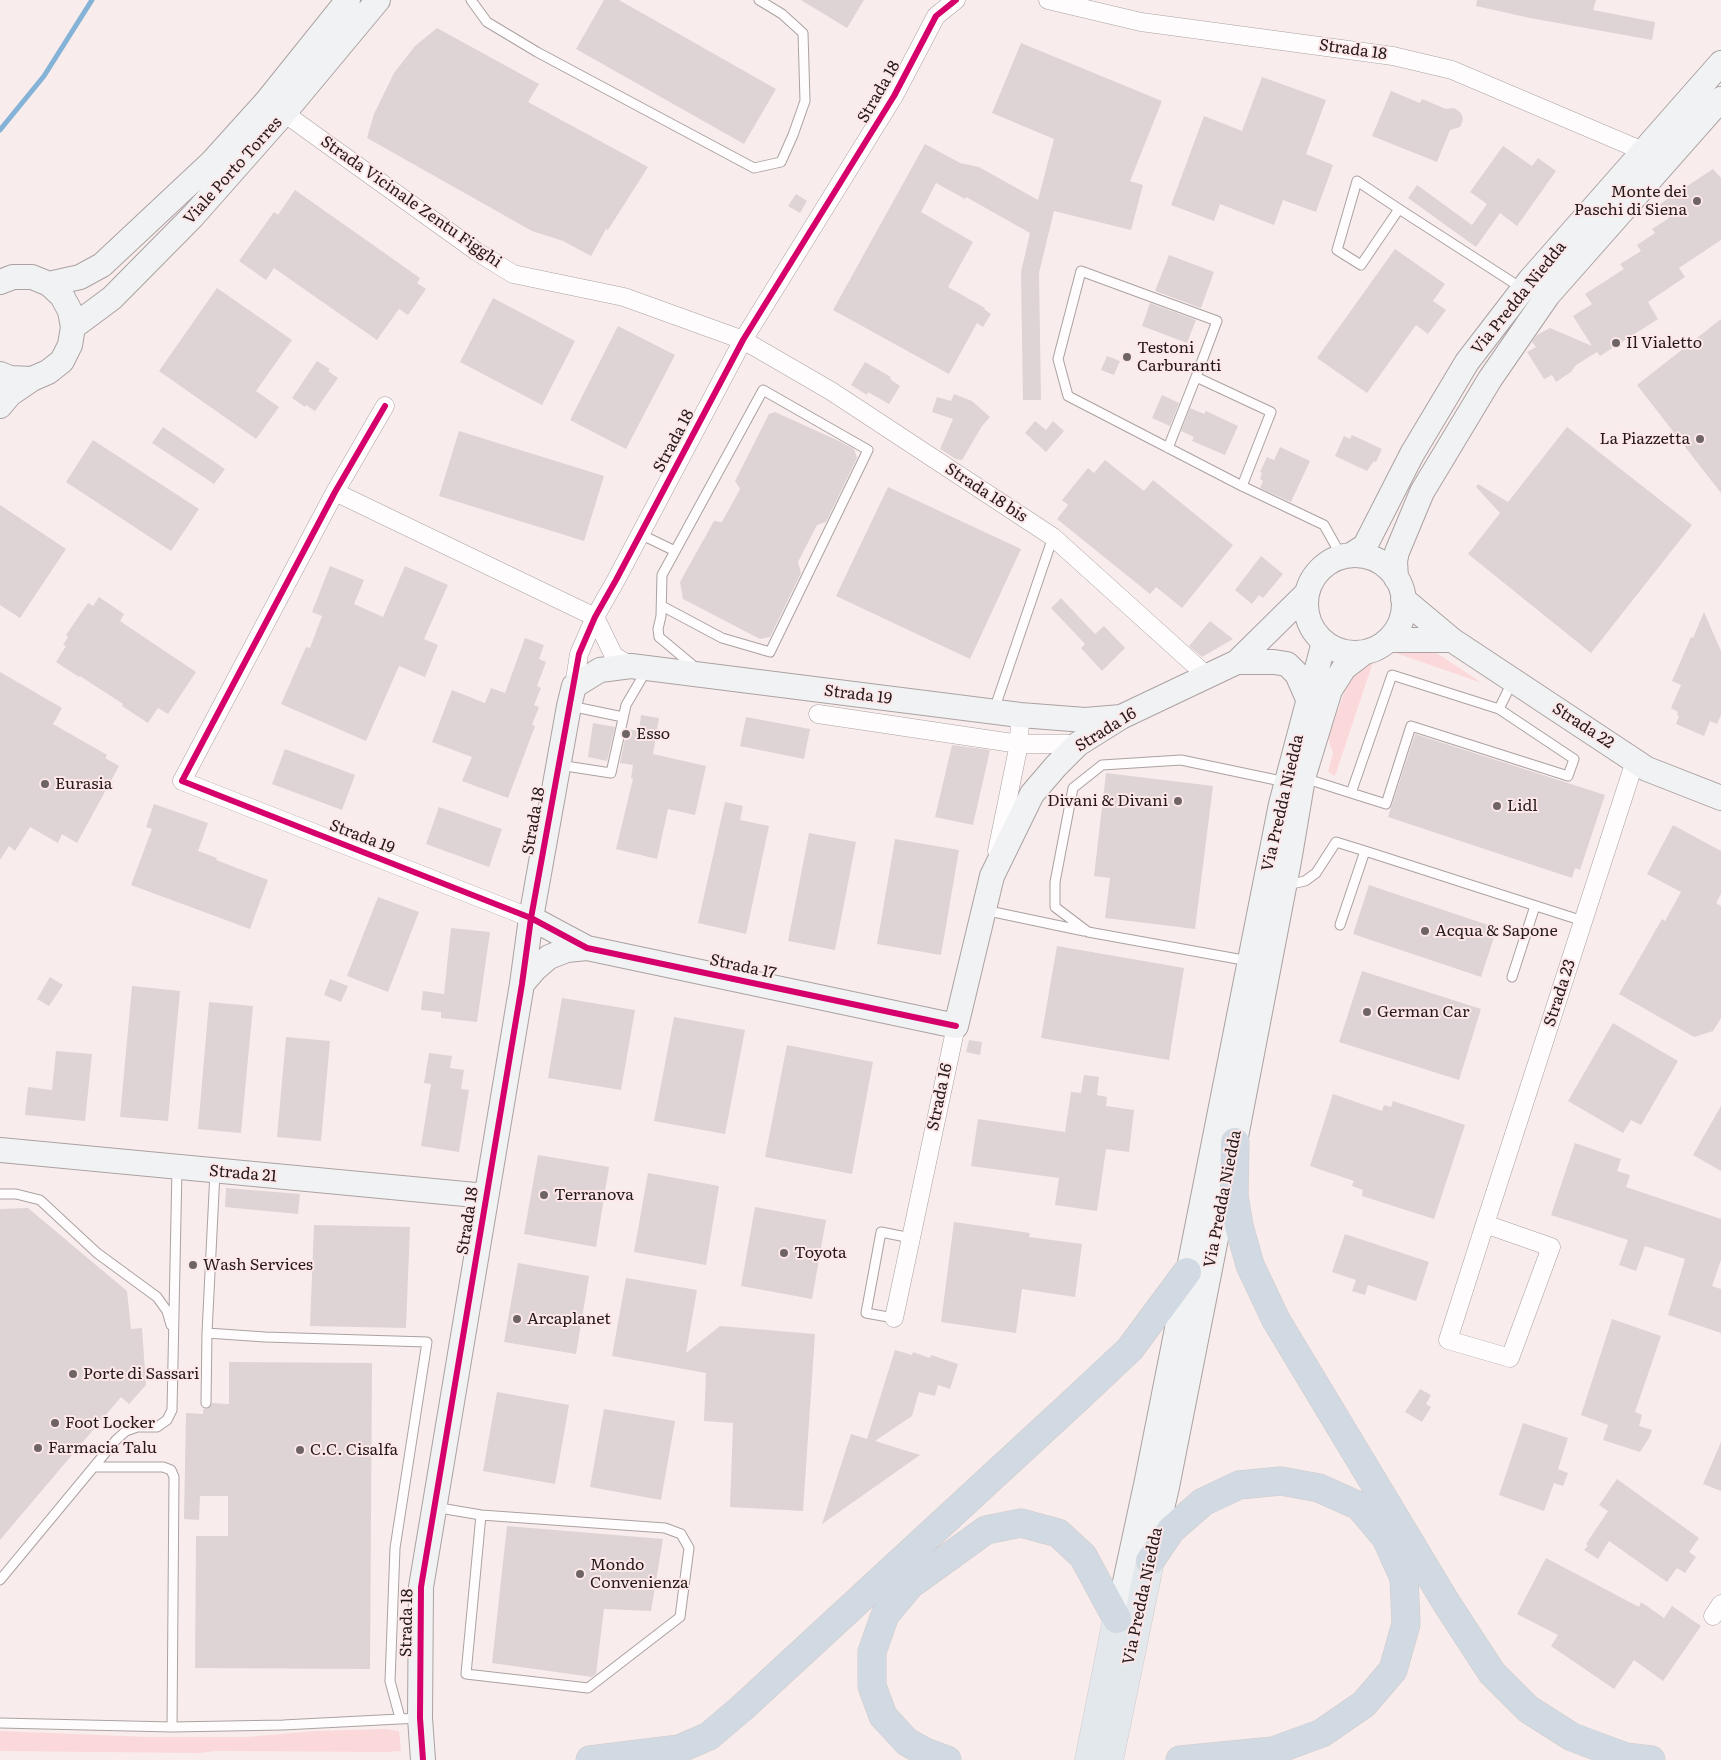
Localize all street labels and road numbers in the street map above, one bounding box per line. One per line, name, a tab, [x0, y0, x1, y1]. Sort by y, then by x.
street label: Strada 18	[1318, 36, 1388, 64]
street label: Strada 18	[854, 58, 904, 126]
street label: Viale Porto Torres	[180, 113, 286, 229]
street label: Strada Vicinale Zentu Figghi	[317, 132, 505, 272]
street label: Via Predda Niedda	[1468, 238, 1570, 358]
street label: Strada 18	[649, 406, 699, 476]
street label: Strada 18 bis	[941, 459, 1031, 527]
street label: Strada 19	[823, 681, 893, 709]
street label: Strada 22	[1549, 699, 1617, 753]
street label: Strada 16	[1072, 704, 1140, 756]
street label: Via Predda Niedda	[1258, 733, 1308, 873]
street label: Strada 18	[519, 786, 549, 856]
street label: Strada 19	[327, 816, 397, 858]
street label: Strada 17	[708, 951, 778, 983]
street label: Strada 23	[1540, 957, 1580, 1029]
street label: Strada 16	[924, 1062, 956, 1132]
street label: Via Predda Niedda	[1200, 1129, 1246, 1269]
street label: Strada 21	[208, 1161, 278, 1187]
street label: Strada 18	[453, 1186, 483, 1256]
street label: Via Predda Niedda	[1119, 1526, 1167, 1666]
street label: Strada 18	[397, 1589, 417, 1657]

